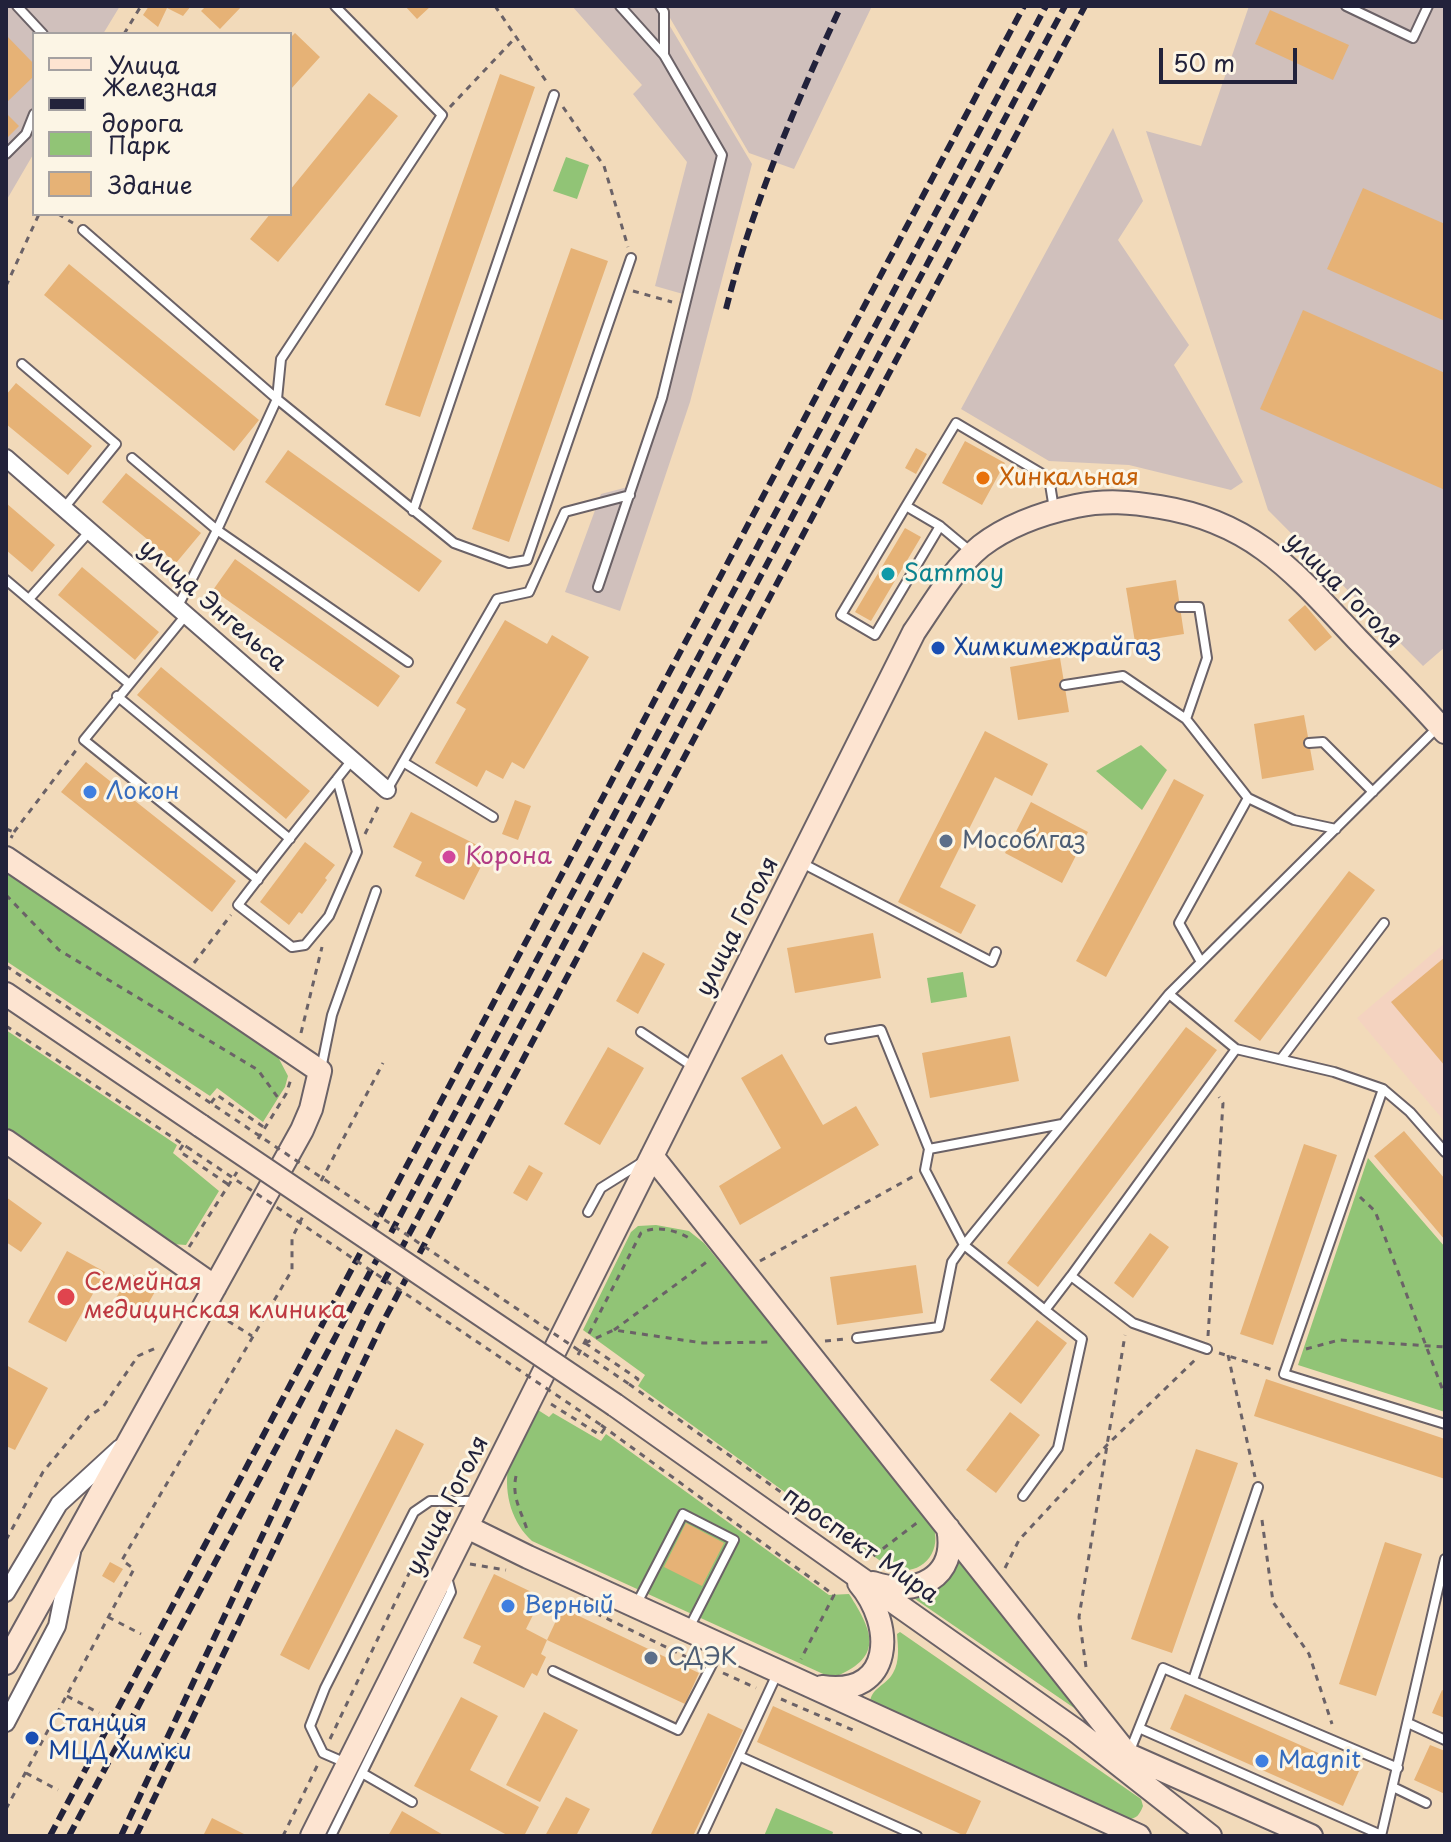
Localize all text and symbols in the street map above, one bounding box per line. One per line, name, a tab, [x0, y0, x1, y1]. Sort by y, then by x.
legend	[32, 32, 292, 216]
scale bar	[1163, 32, 1301, 82]
text: 50 m	[1173, 44, 1235, 80]
text: Улица	[108, 46, 180, 82]
text: Железная дорога	[102, 68, 218, 140]
text: Парк	[108, 126, 170, 162]
text: Здание	[108, 166, 193, 202]
place label: Хинкальная	[999, 464, 1139, 492]
marker: Хинкальная	[974, 469, 992, 487]
street label: улица Гоголя	[1279, 527, 1407, 655]
street label: улица Энгельса	[132, 534, 292, 678]
place label: Sammoy	[904, 560, 1004, 588]
marker: Sammoy	[879, 565, 897, 583]
place label: Химкимежрайгаз	[954, 634, 1162, 662]
marker: Химкимежрайгаз	[929, 639, 947, 657]
place label: Локон	[106, 778, 179, 806]
marker: Локон	[81, 783, 99, 801]
place label: Мособлгаз	[962, 827, 1086, 855]
marker: Мособлгаз	[937, 832, 955, 850]
place label: Корона	[465, 843, 552, 871]
marker: Корона	[440, 848, 458, 866]
street label: улица Гоголя	[690, 852, 786, 1002]
place label: Семейная медицинская клиника	[84, 1269, 346, 1325]
marker: Семейная медицинская клиника	[55, 1286, 77, 1308]
street label: улица Гоголя	[400, 1431, 496, 1581]
street label: проспект Мира	[777, 1482, 943, 1610]
place label: Верный	[524, 1592, 614, 1620]
marker: Верный	[499, 1597, 517, 1615]
place label: СДЭК	[667, 1644, 737, 1672]
marker: СДЭК	[642, 1649, 660, 1667]
place label: Станция МЦД Химки	[48, 1710, 192, 1766]
marker: Станция МЦД Химки	[23, 1729, 41, 1747]
place label: Magnit	[1278, 1747, 1361, 1775]
marker: Magnit	[1253, 1752, 1271, 1770]

